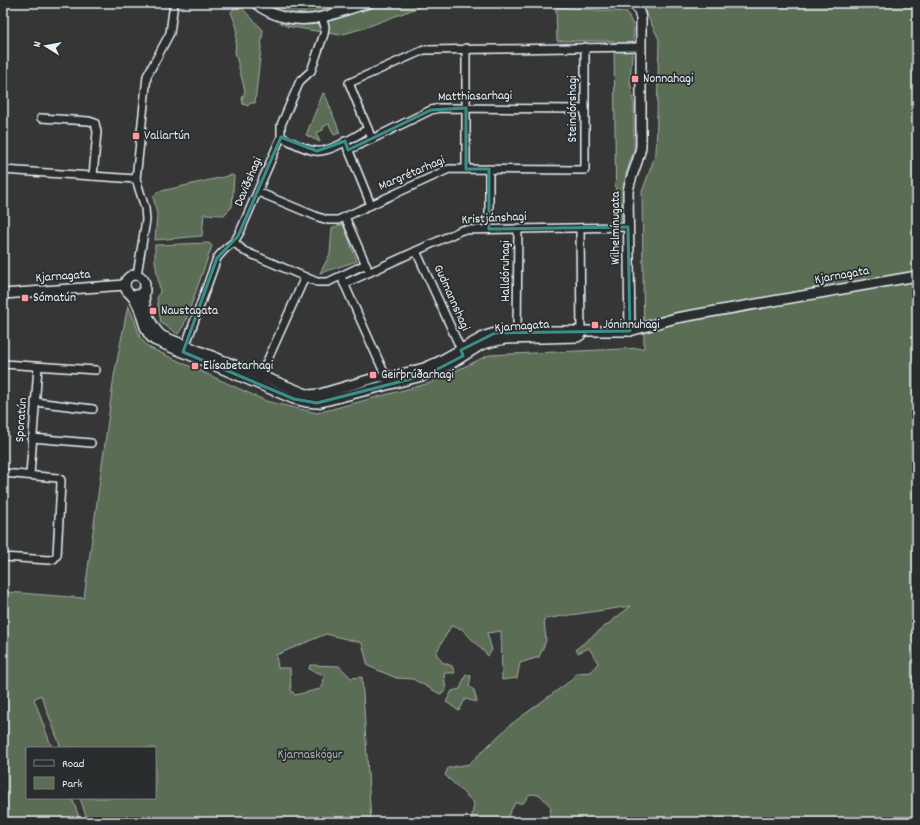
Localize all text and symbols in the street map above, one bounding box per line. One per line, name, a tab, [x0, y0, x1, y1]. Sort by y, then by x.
north arrow	[26, 26, 66, 66]
text: N	[30, 40, 47, 49]
place label: Nonnahagi	[643, 70, 694, 89]
marker: Nonnahagi	[630, 74, 640, 84]
street label: Steindórshagi	[564, 75, 583, 142]
street label: Matthiasarhagi	[438, 87, 513, 107]
place label: Vallartún	[144, 127, 190, 146]
marker: Vallartún	[131, 131, 141, 141]
street label: Margrétarhagi	[376, 151, 449, 197]
street label: Daviðshagi	[230, 154, 268, 210]
street label: Wilhelmínugata	[607, 190, 626, 265]
street label: Kristjánshagi	[461, 208, 528, 230]
street label: Halldóruhagi	[497, 240, 516, 302]
street label: Gudmannshagi	[428, 262, 474, 335]
street label: Kjarnagata	[813, 262, 872, 290]
street label: Kjarnagata	[35, 266, 92, 288]
place label: Sómatún	[33, 289, 76, 308]
marker: Sómatún	[20, 293, 30, 303]
place label: Naustagata	[161, 302, 219, 321]
marker: Naustagata	[148, 306, 158, 316]
street label: Kjarnagata	[494, 316, 551, 338]
place label: Jóninnuhagi	[603, 316, 660, 335]
marker: Jóninnuhagi	[590, 320, 600, 330]
place label: Elísabetarhagi	[203, 357, 274, 376]
marker: Elísabetarhagi	[190, 361, 200, 371]
place label: Geirþrúðarhagi	[381, 366, 454, 385]
marker: Geirþrúðarhagi	[368, 370, 378, 380]
street label: Sporatún	[11, 397, 33, 443]
park label: Kjarnaskógur	[277, 746, 343, 765]
legend	[26, 747, 156, 799]
text: Road	[62, 756, 84, 773]
text: Park	[62, 776, 83, 793]

